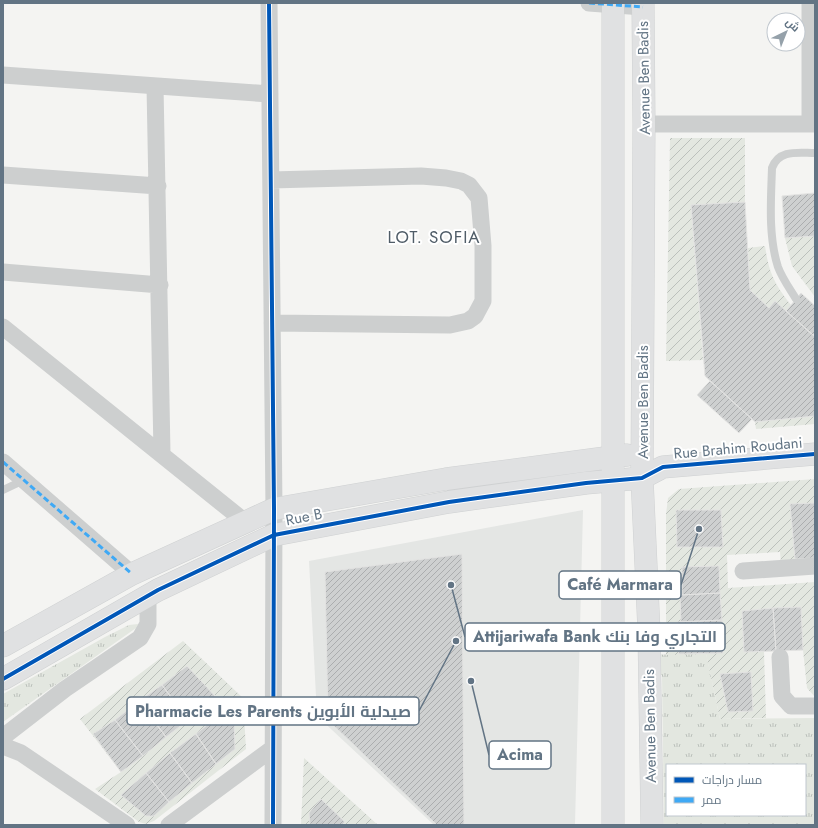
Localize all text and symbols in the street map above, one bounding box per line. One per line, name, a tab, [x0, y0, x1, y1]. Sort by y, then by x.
north arrow	[766, 12, 806, 52]
text: ش	[782, 14, 803, 35]
street label: Avenue Ben Badis	[632, 21, 656, 135]
district label: LOT. SOFIA	[387, 225, 481, 249]
street label: Avenue Ben Badis	[632, 345, 654, 459]
street label: Rue Brahim Roudani	[673, 431, 803, 465]
street label: Rue B	[284, 503, 324, 531]
callout: Café Marmara	[559, 571, 681, 599]
text: Café Marmara	[567, 573, 673, 596]
callout: Attijariwafa Bank التجاري وفا بنك	[465, 623, 725, 651]
text: Attijariwafa Bank التجاري وفا بنك	[472, 625, 717, 649]
street label: Avenue Ben Badis	[638, 669, 662, 783]
callout: Pharmacie Les Parents صيدلية الأبوين	[127, 697, 419, 725]
text: Pharmacie Les Parents صيدلية الأبوين	[135, 700, 411, 723]
callout: Acima	[489, 741, 551, 769]
text: Acima	[496, 743, 543, 766]
legend	[666, 764, 806, 816]
text: مسار دراجات	[702, 771, 762, 789]
text: ممر	[701, 791, 721, 809]

